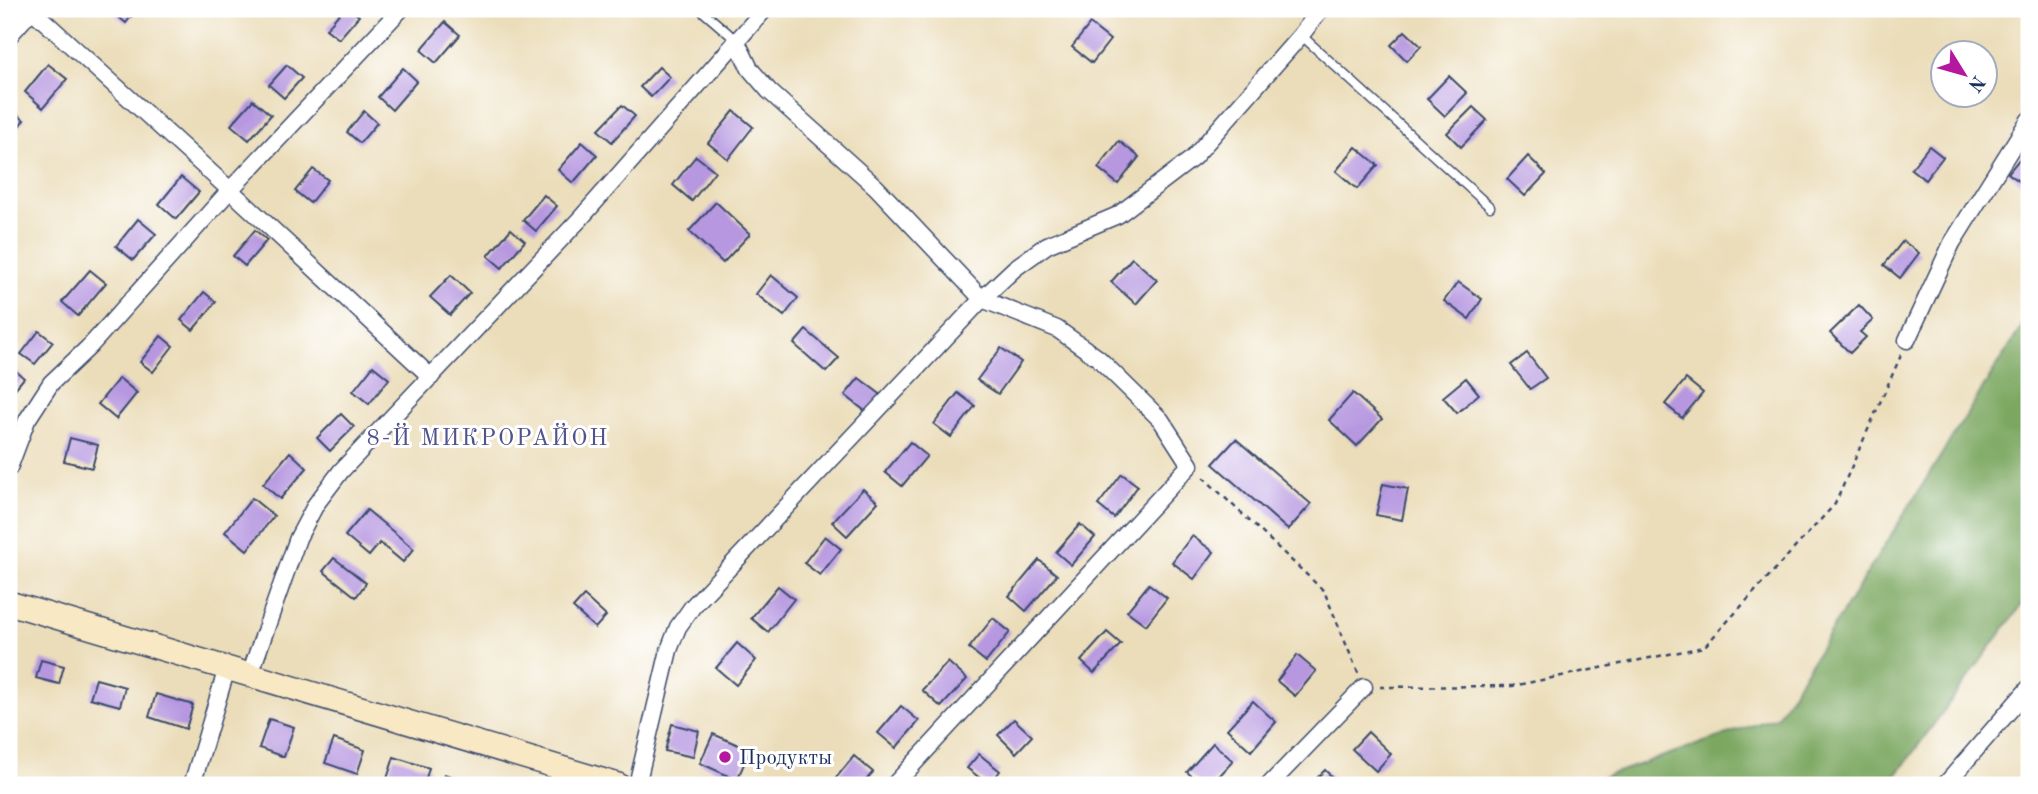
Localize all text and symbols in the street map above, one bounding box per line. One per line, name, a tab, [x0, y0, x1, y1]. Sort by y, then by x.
north arrow	[1930, 38, 2000, 108]
text: N	[1963, 71, 1988, 95]
district label: 8-Й МИКРОРАЙОН	[367, 422, 609, 450]
place label: Продукты	[739, 748, 832, 769]
marker: Продукты	[717, 749, 733, 765]

